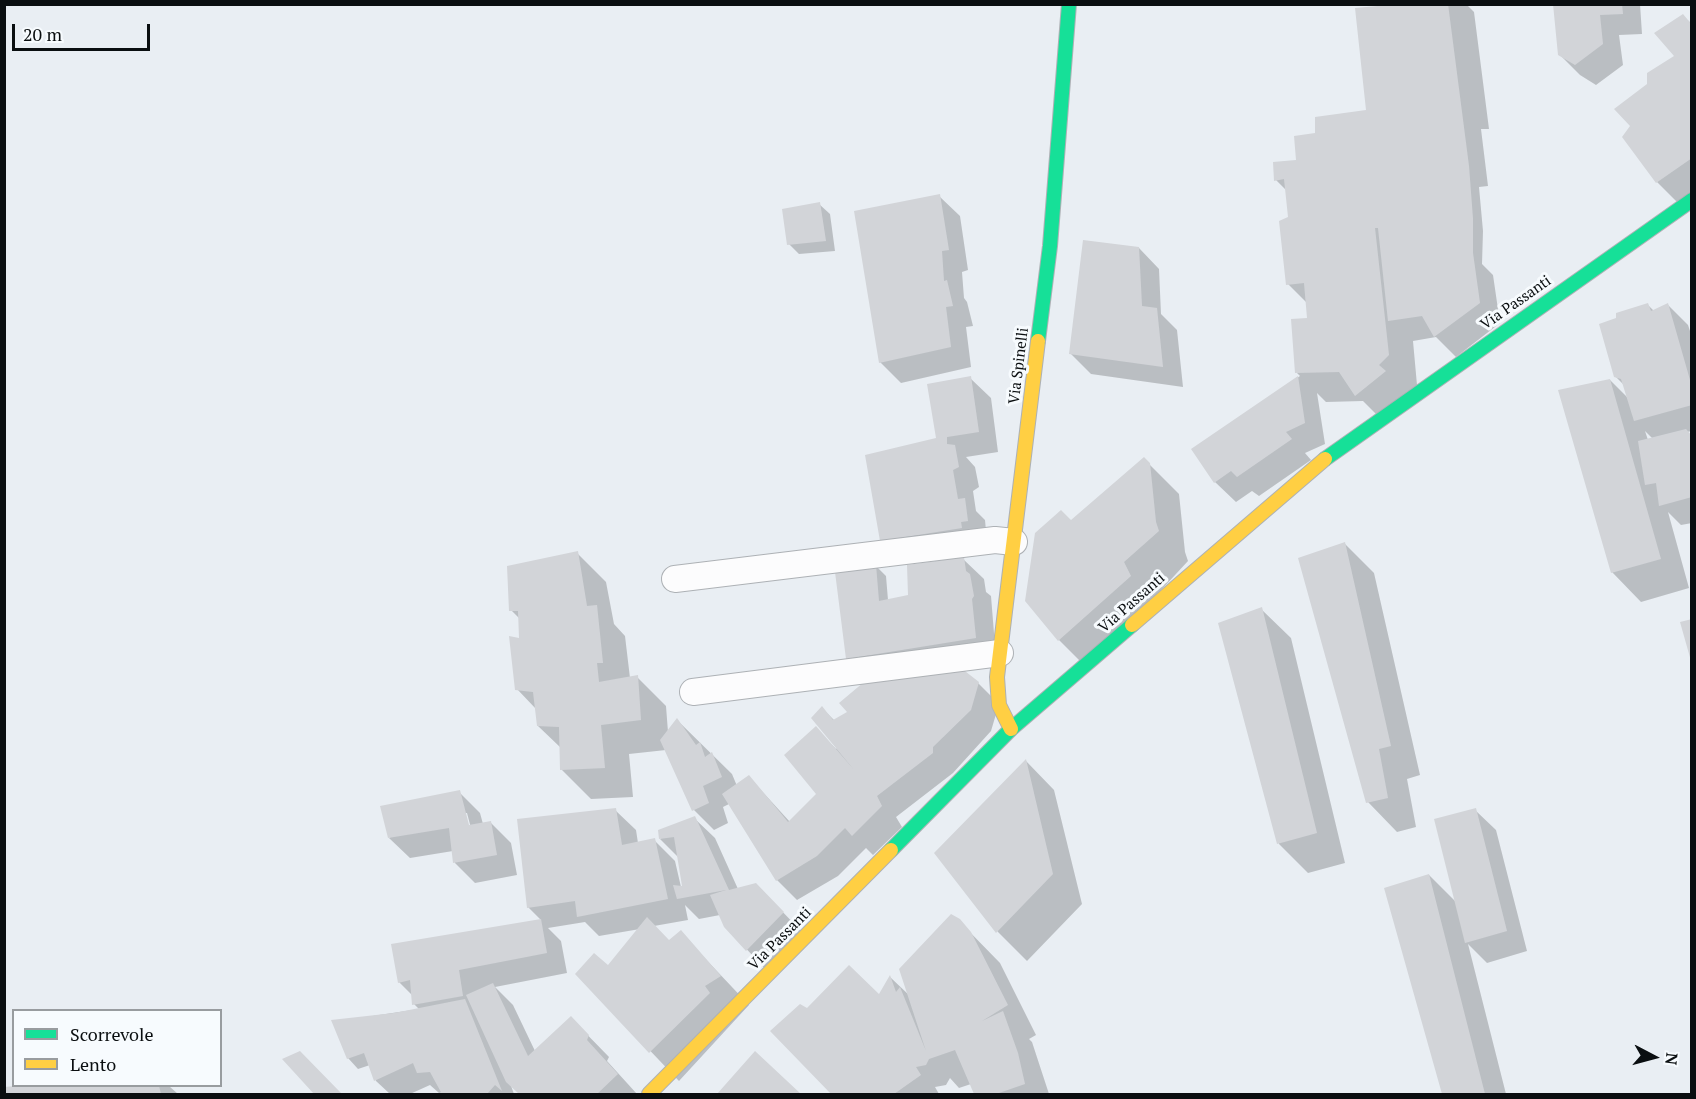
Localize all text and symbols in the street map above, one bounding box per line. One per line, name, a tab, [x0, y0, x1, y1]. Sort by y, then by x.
scale bar	[15, 12, 153, 50]
text: 20 m	[23, 22, 62, 46]
street label: Via Passanti	[1477, 272, 1555, 334]
street label: Via Spinelli	[1005, 327, 1033, 405]
street label: Via Passanti	[1095, 569, 1169, 637]
street label: Via Passanti	[745, 904, 815, 974]
legend	[12, 1009, 222, 1087]
text: Scorrevole	[70, 1022, 153, 1046]
north arrow	[1624, 1027, 1684, 1087]
text: Lento	[70, 1052, 116, 1076]
text: N	[1660, 1052, 1683, 1066]

